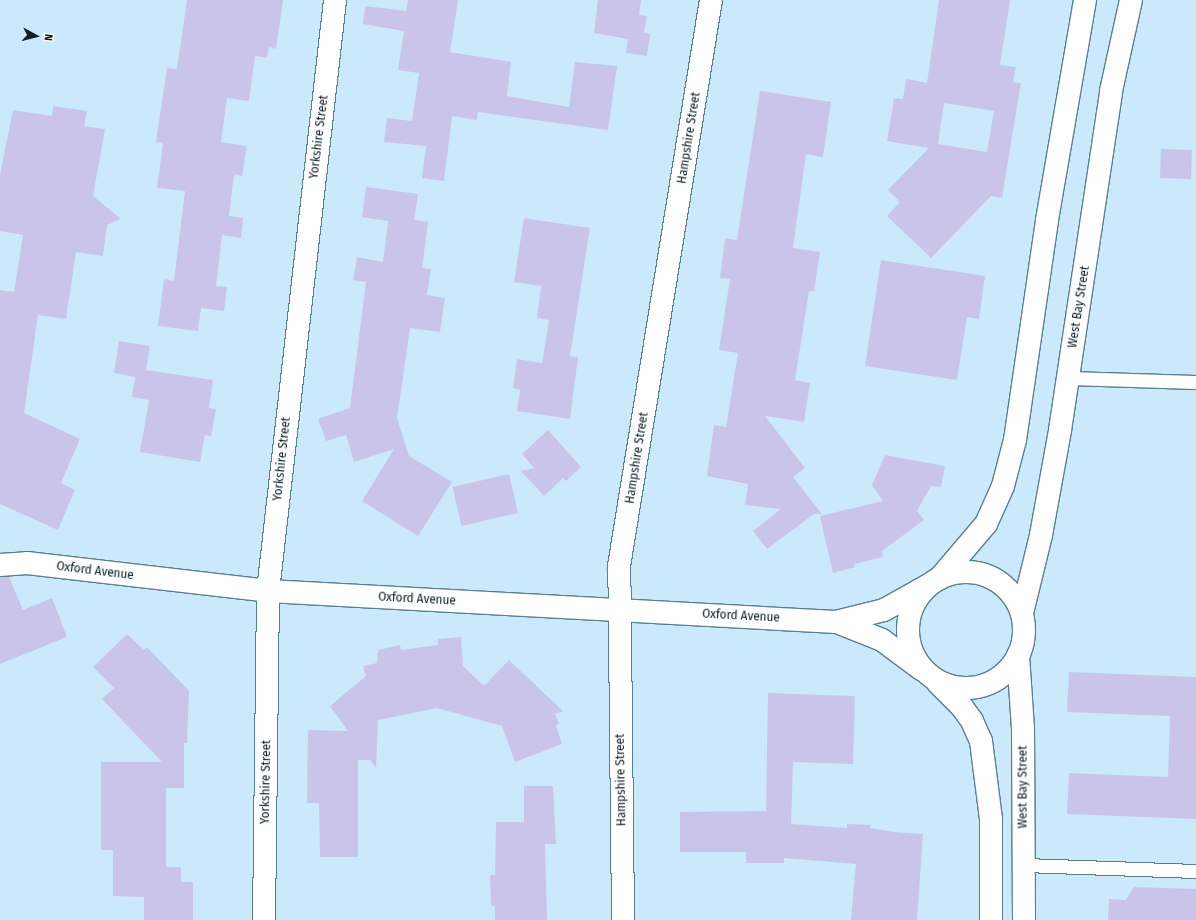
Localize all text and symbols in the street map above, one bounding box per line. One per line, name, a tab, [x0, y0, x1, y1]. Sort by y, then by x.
north arrow	[16, 16, 56, 56]
text: N	[42, 33, 55, 42]
street label: Hampshire Street	[674, 91, 704, 185]
street label: Yorkshire Street	[306, 94, 332, 180]
street label: West Bay Street	[1065, 265, 1093, 349]
street label: Hampshire Street	[622, 411, 652, 505]
street label: Yorkshire Street	[270, 416, 294, 502]
street label: Oxford Avenue	[56, 559, 134, 583]
street label: Oxford Avenue	[378, 589, 456, 609]
street label: Oxford Avenue	[702, 606, 780, 626]
street label: Hampshire Street	[612, 734, 630, 826]
street label: Yorkshire Street	[257, 740, 275, 824]
street label: West Bay Street	[1015, 746, 1031, 828]

